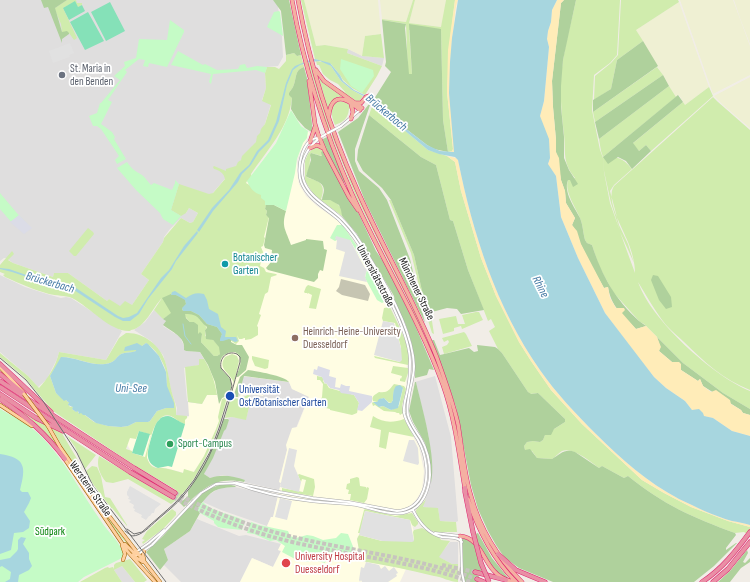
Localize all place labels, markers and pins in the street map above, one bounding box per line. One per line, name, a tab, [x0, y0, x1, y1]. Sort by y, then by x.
place label: St. Maria in den Benden	[70, 62, 113, 88]
marker: St. Maria in den Benden	[57, 70, 67, 80]
place label: Botanischer Garten	[233, 251, 277, 277]
marker: Botanischer Garten	[220, 259, 230, 269]
place label: Heinrich-Heine-University Duesseldorf	[303, 325, 401, 351]
marker: Heinrich-Heine-University Duesseldorf	[290, 333, 300, 343]
place label: Universität Ost/Botanischer Garten	[239, 383, 326, 409]
marker: Universität Ost/Botanischer Garten	[224, 390, 236, 402]
place label: Sport-Campus	[178, 437, 232, 451]
marker: Sport-Campus	[165, 439, 175, 449]
place label: University Hospital Duesseldorf	[295, 550, 364, 576]
marker: University Hospital Duesseldorf	[280, 557, 292, 569]

